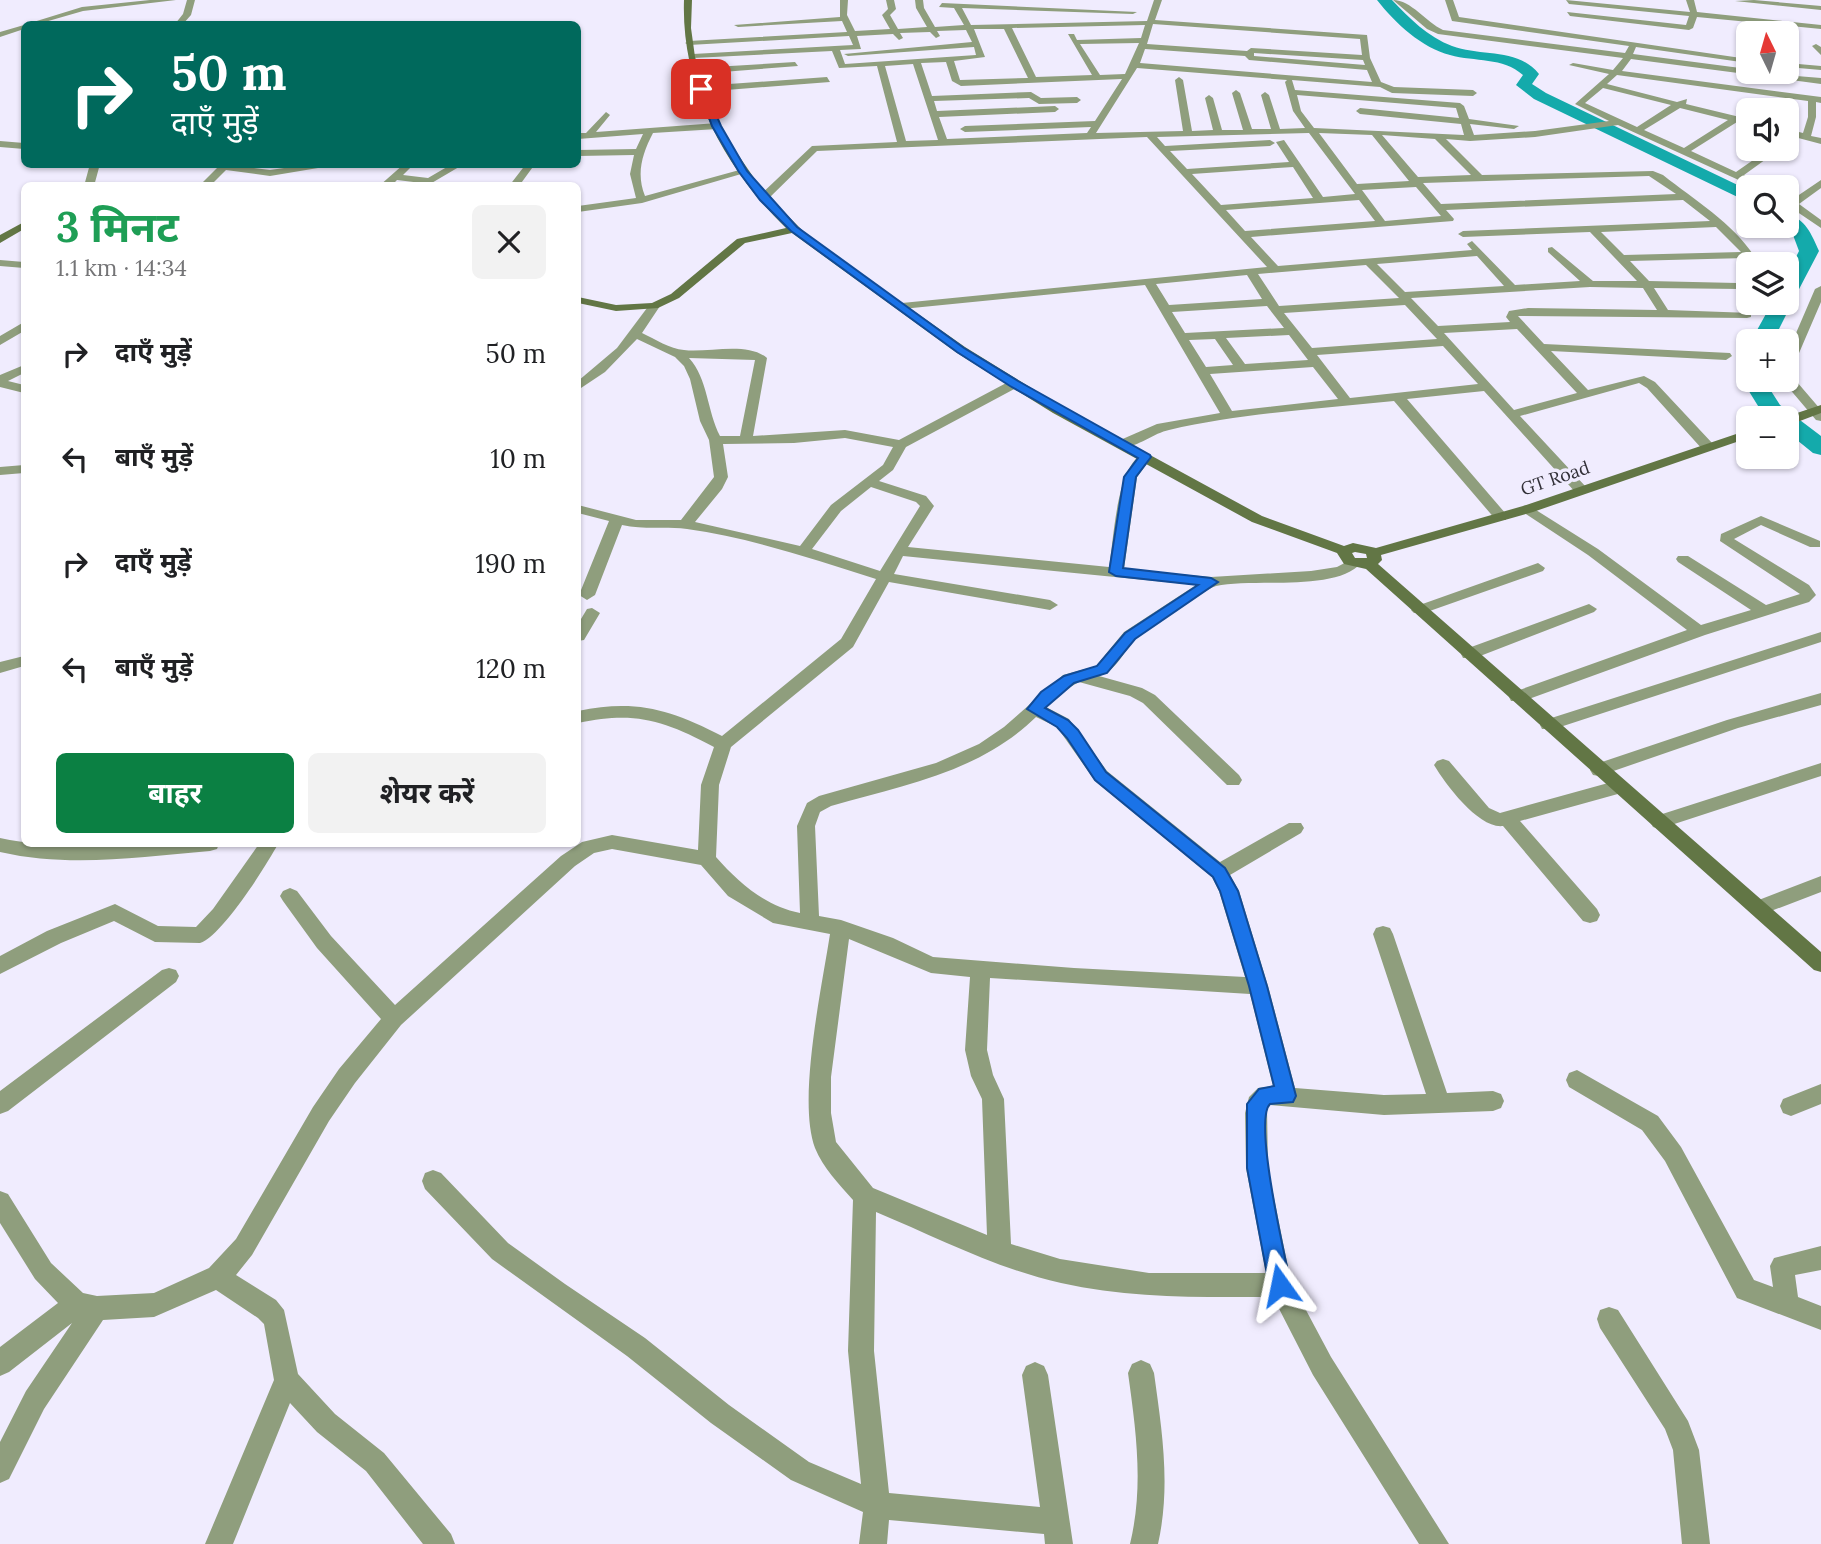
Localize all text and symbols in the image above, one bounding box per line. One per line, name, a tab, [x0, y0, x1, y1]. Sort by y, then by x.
north arrow	[1736, 21, 1799, 84]
map controls	[1736, 21, 1799, 469]
text: 50 m	[171, 41, 287, 103]
icon: right	[56, 49, 147, 140]
pin	[671, 59, 731, 119]
icon: arrive	[682, 70, 720, 108]
button: sound	[1736, 98, 1799, 161]
text: दाएँ मुड़ें	[171, 102, 259, 143]
button: search	[1736, 175, 1799, 238]
text: 3 मिनट	[56, 200, 179, 254]
button: close	[472, 205, 546, 279]
button: layers	[1736, 252, 1799, 315]
text: 1.1 km · 14:34	[56, 253, 187, 282]
button: +	[1736, 329, 1799, 392]
icon: right	[56, 335, 94, 373]
text: दाएँ मुड़ें	[115, 335, 192, 368]
text: 50 m	[486, 337, 546, 370]
button: −	[1736, 406, 1799, 469]
icon: left	[56, 440, 94, 478]
text: बाएँ मुड़ें	[115, 440, 193, 473]
text: 10 m	[490, 442, 546, 475]
street label: GT Road	[1517, 455, 1593, 501]
icon: right	[56, 545, 94, 583]
text: दाएँ मुड़ें	[115, 545, 192, 578]
text: 190 m	[475, 547, 546, 580]
icon: left	[56, 650, 94, 688]
text: बाएँ मुड़ें	[115, 650, 193, 683]
text: 120 m	[476, 652, 546, 685]
button: बाहर	[56, 753, 294, 833]
button: शेयर करें	[308, 753, 546, 833]
position arrow	[1243, 1248, 1317, 1322]

